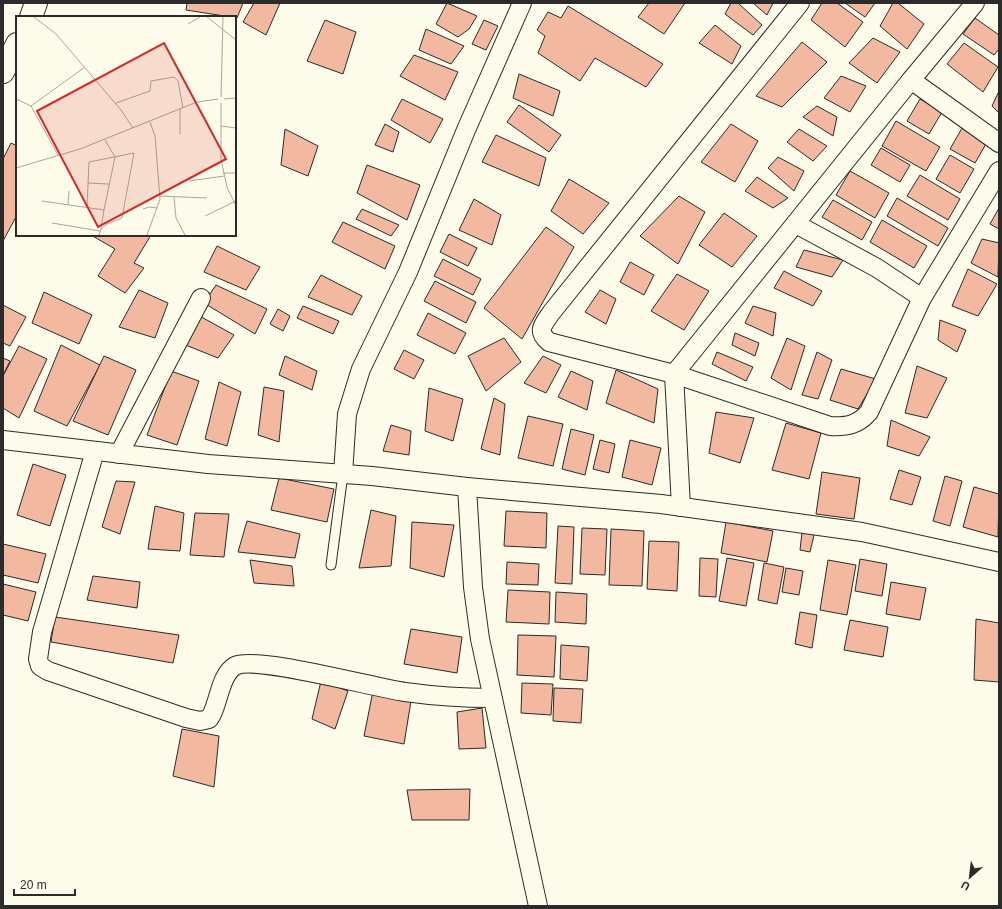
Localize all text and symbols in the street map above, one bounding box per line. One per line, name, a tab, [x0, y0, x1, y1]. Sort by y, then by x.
inset map	[16, 16, 236, 236]
north arrow	[950, 857, 990, 897]
scale bar	[14, 871, 75, 897]
text: 20 m	[20, 878, 47, 892]
text: U	[959, 879, 972, 893]

